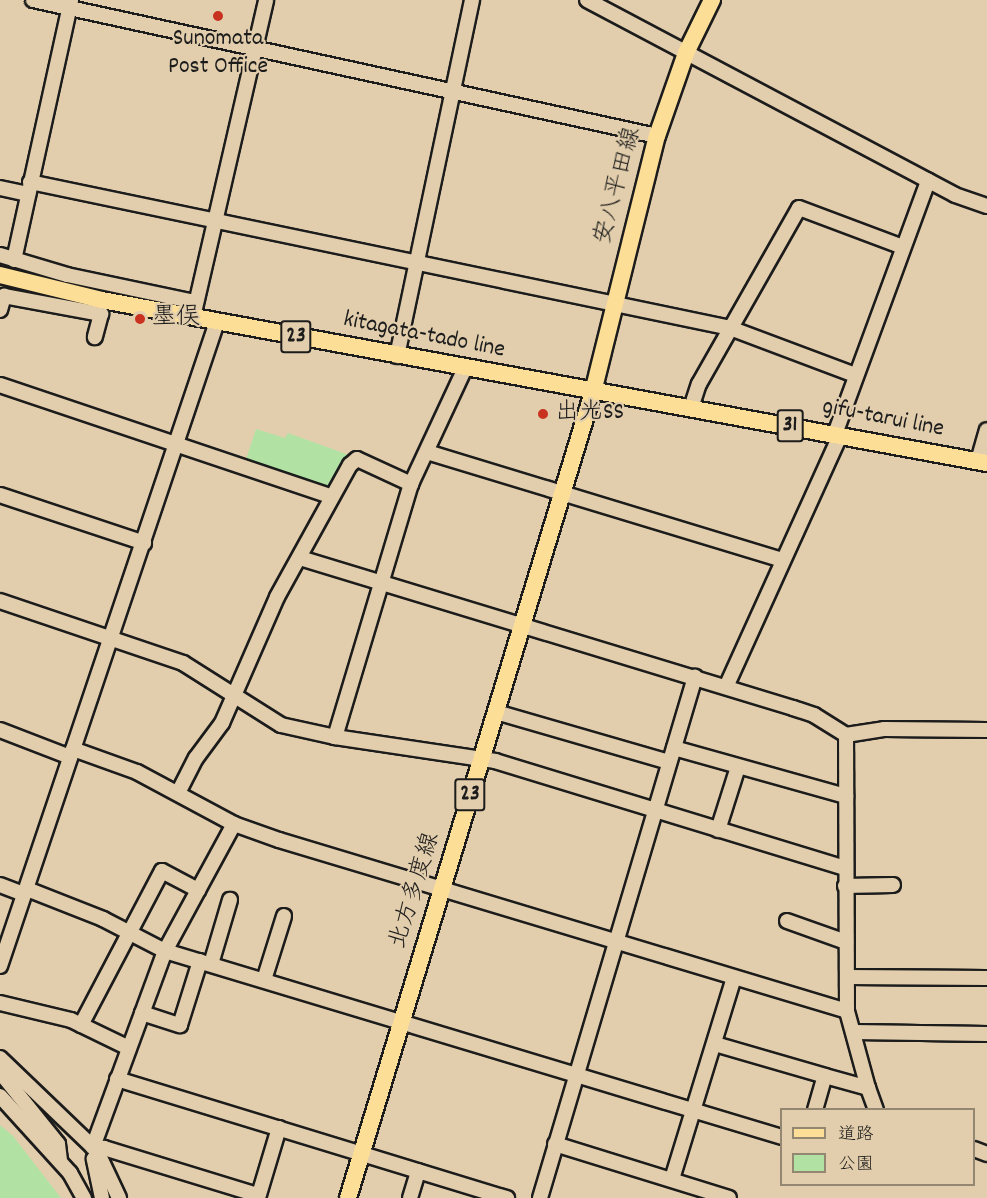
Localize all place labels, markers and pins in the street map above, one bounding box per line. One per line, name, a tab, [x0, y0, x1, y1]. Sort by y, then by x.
marker: Sunomata Post Office	[211, 9, 225, 23]
place label: Sunomata Post Office	[168, 26, 268, 82]
place label: 墨俣	[152, 305, 200, 333]
marker: 墨俣	[133, 312, 147, 326]
place label: 出光SS	[555, 400, 624, 428]
marker: 出光SS	[536, 407, 550, 421]

